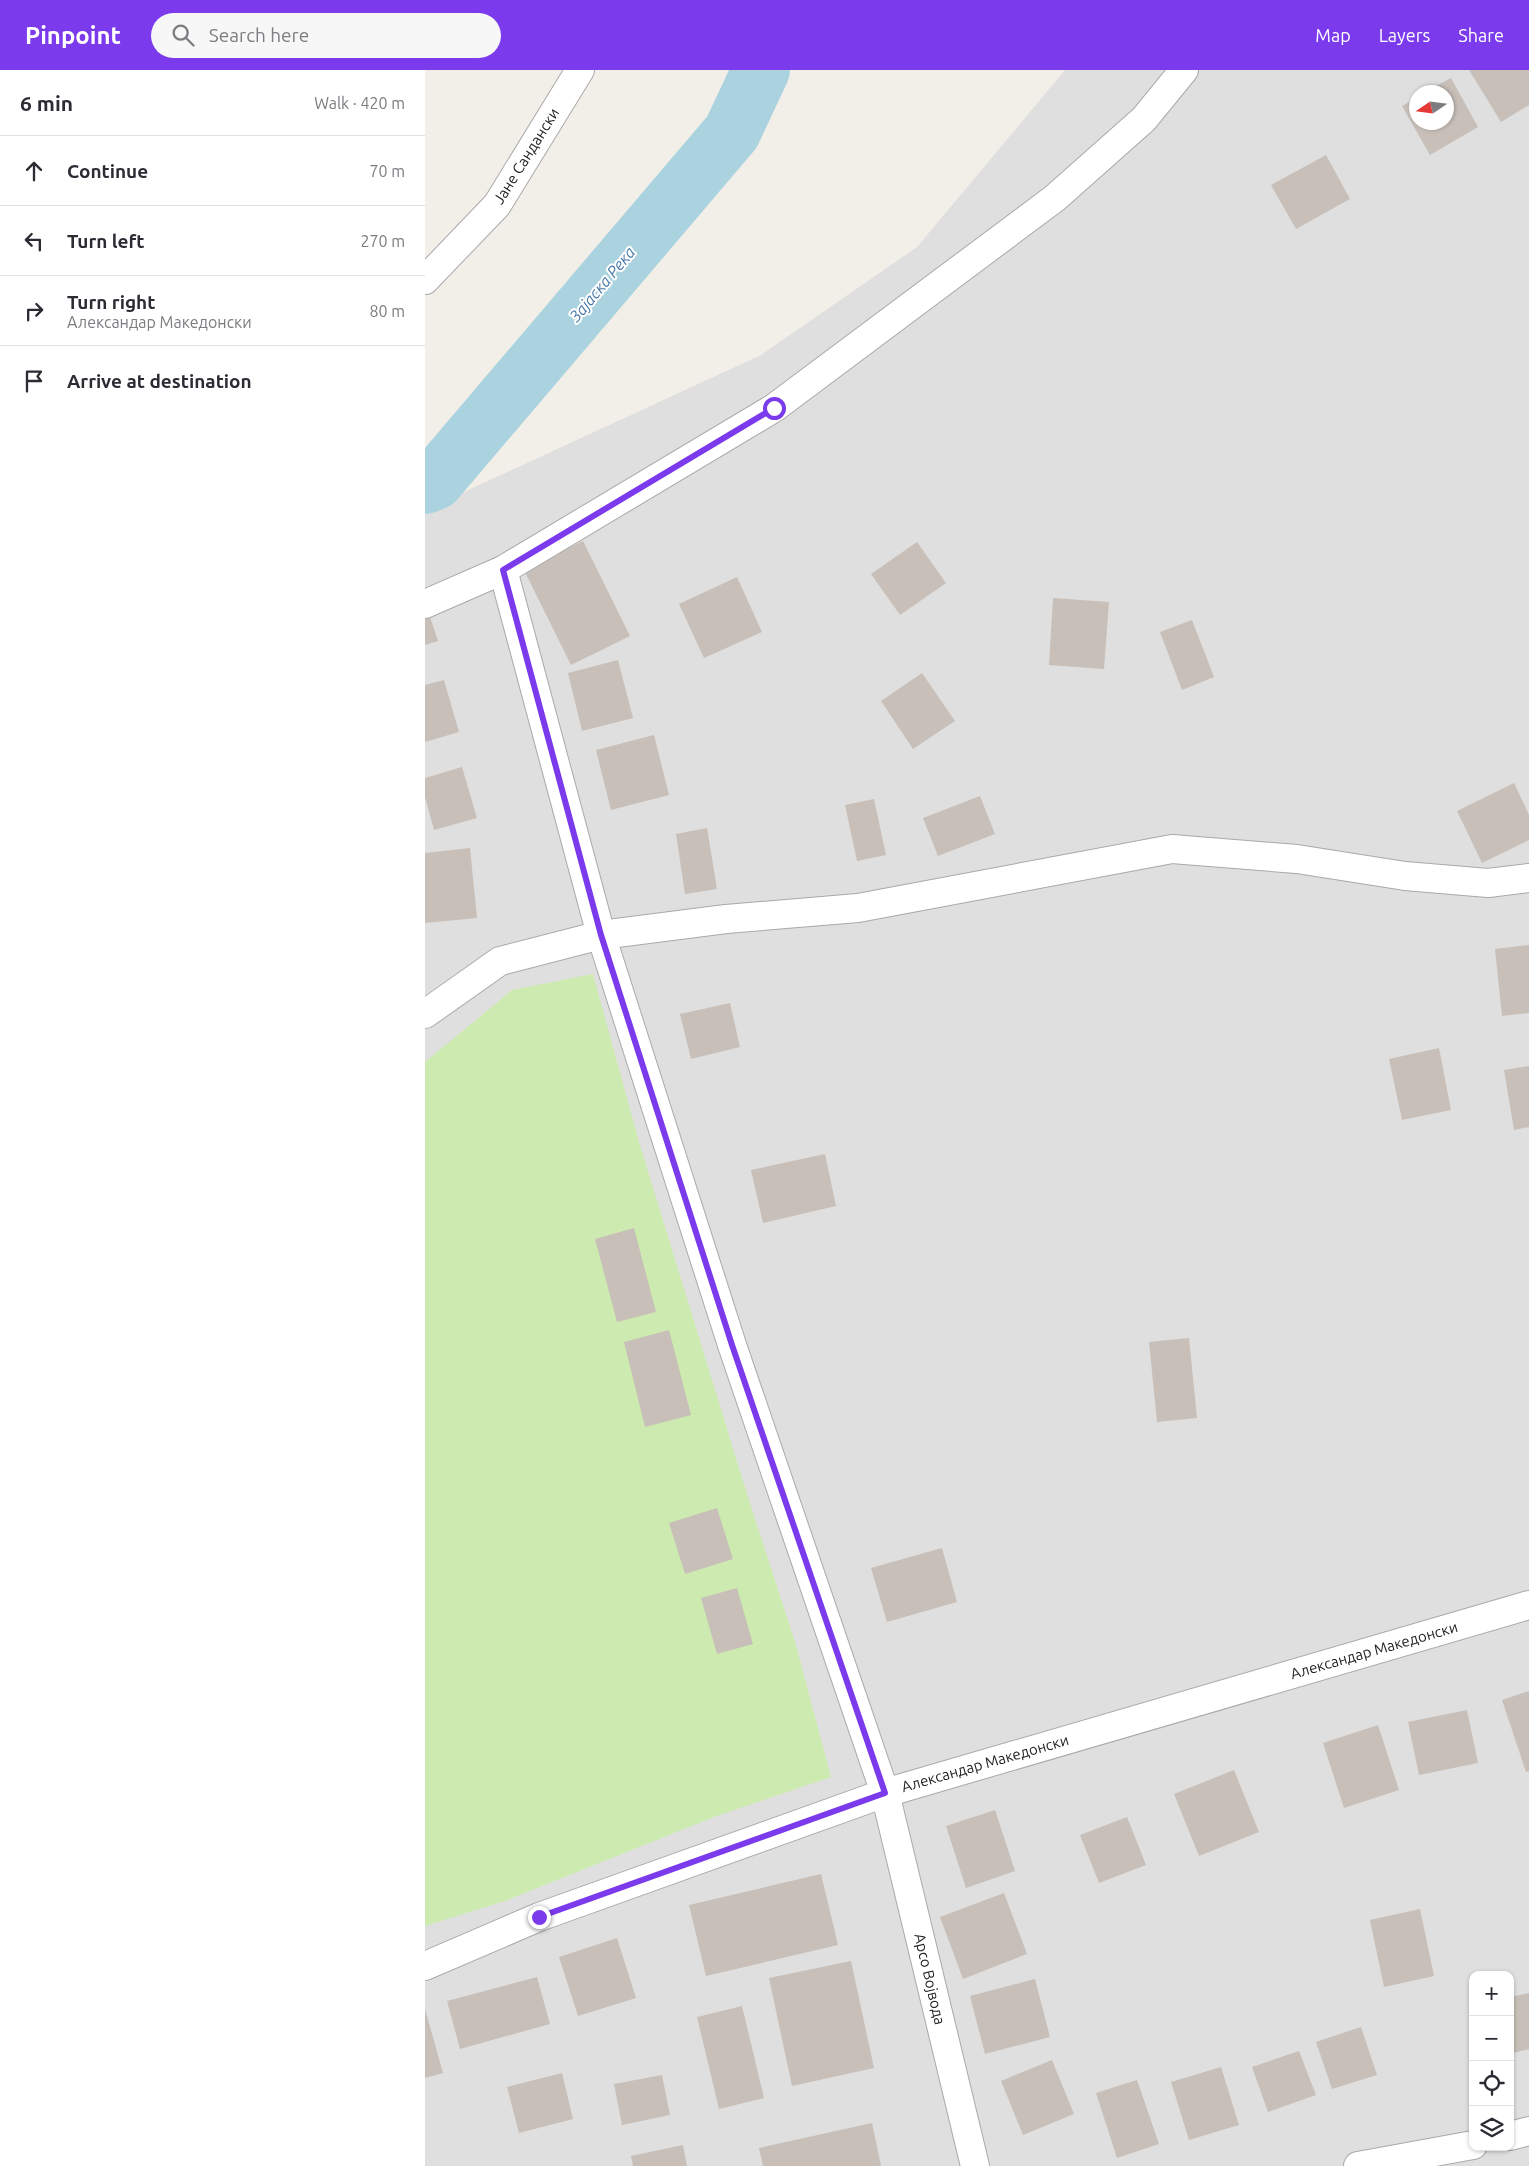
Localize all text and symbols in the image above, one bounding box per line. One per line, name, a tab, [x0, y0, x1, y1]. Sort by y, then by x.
search box	[151, 13, 501, 58]
icon: search	[169, 21, 197, 49]
text: Pinpoint	[25, 22, 121, 49]
text: Search here	[209, 24, 309, 46]
text: Map	[1315, 25, 1351, 45]
text: Layers	[1379, 25, 1430, 45]
text: Share	[1458, 25, 1504, 45]
north arrow	[1409, 85, 1454, 130]
text: 6 min	[20, 91, 73, 115]
text: Walk · 420 m	[314, 94, 405, 112]
street label: Јане Сандански	[490, 105, 562, 207]
icon: ahead	[20, 157, 48, 185]
text: Continue	[67, 160, 148, 182]
text: 70 m	[369, 162, 405, 180]
icon: left	[20, 227, 48, 255]
text: Turn left	[67, 230, 145, 252]
text: 270 m	[360, 232, 405, 250]
water label: Зајаска Река	[565, 243, 639, 326]
text: Turn right	[67, 291, 155, 313]
icon: right	[20, 297, 48, 325]
text: 80 m	[369, 302, 405, 320]
text: Александар Македонски	[67, 313, 252, 331]
icon: arrive	[20, 367, 48, 395]
text: Arrive at destination	[67, 370, 252, 392]
route start	[763, 397, 786, 420]
street label: Александар Македонски	[1288, 1618, 1460, 1682]
street label: Александар Македонски	[899, 1731, 1071, 1795]
route end	[528, 1906, 551, 1929]
street label: Арсо Војвода	[911, 1932, 949, 2026]
map controls	[1469, 1971, 1514, 2151]
button: +	[1469, 1971, 1514, 2016]
button: −	[1469, 2016, 1514, 2061]
button: locate	[1469, 2061, 1514, 2106]
button: layers	[1469, 2106, 1514, 2151]

